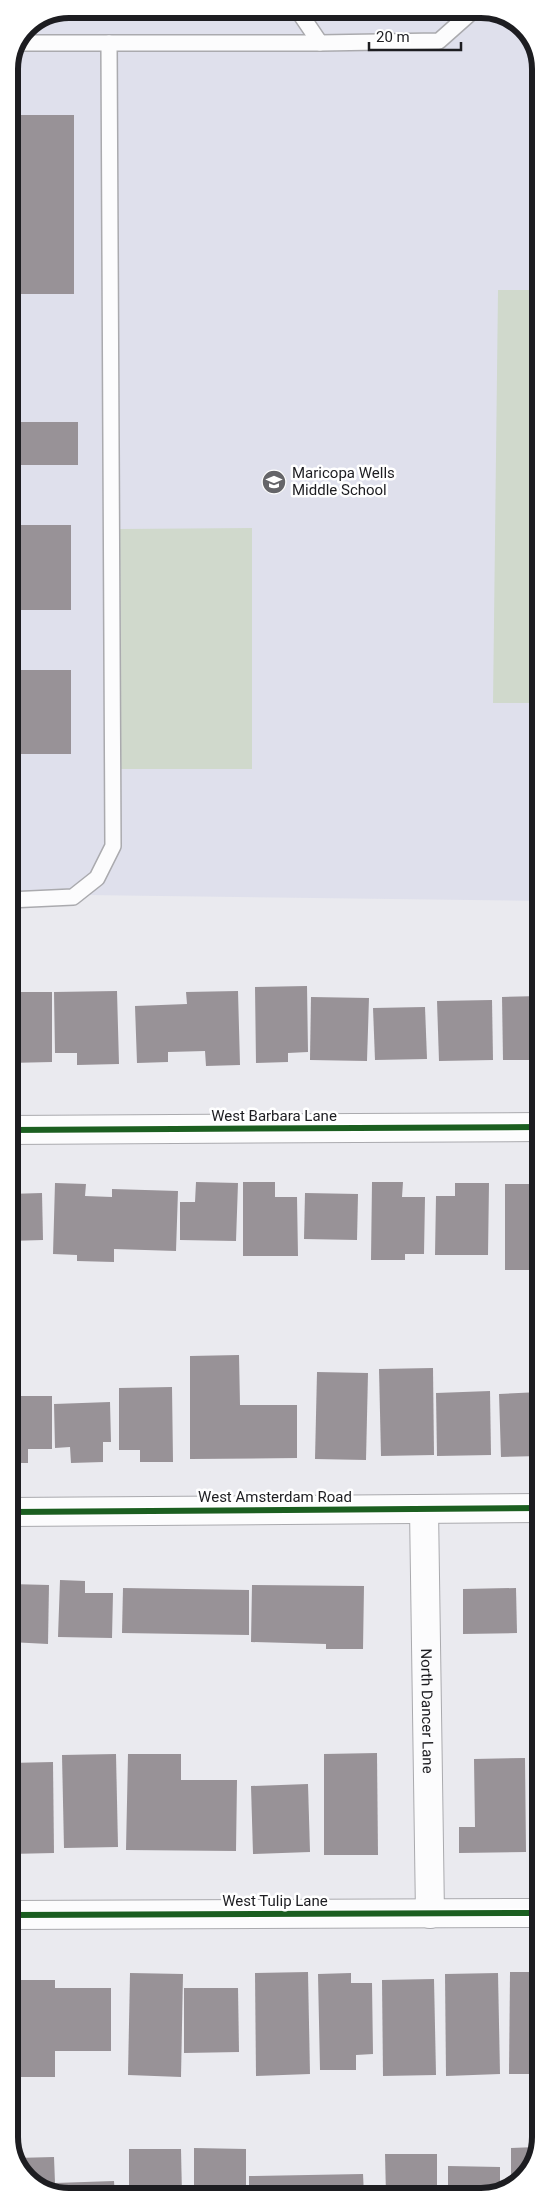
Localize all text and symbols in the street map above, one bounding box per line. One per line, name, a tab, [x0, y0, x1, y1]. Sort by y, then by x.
scale bar	[369, 20, 462, 52]
text: 20 m	[376, 28, 410, 46]
place label: Maricopa Wells Middle School	[292, 464, 395, 499]
school or university icon: Maricopa Wells Middle School	[261, 469, 287, 495]
street label: West Barbara Lane	[211, 1107, 337, 1125]
street label: West Amsterdam Road	[198, 1488, 352, 1506]
street label: North Dancer Lane	[417, 1648, 437, 1774]
street label: West Tulip Lane	[222, 1892, 328, 1910]

